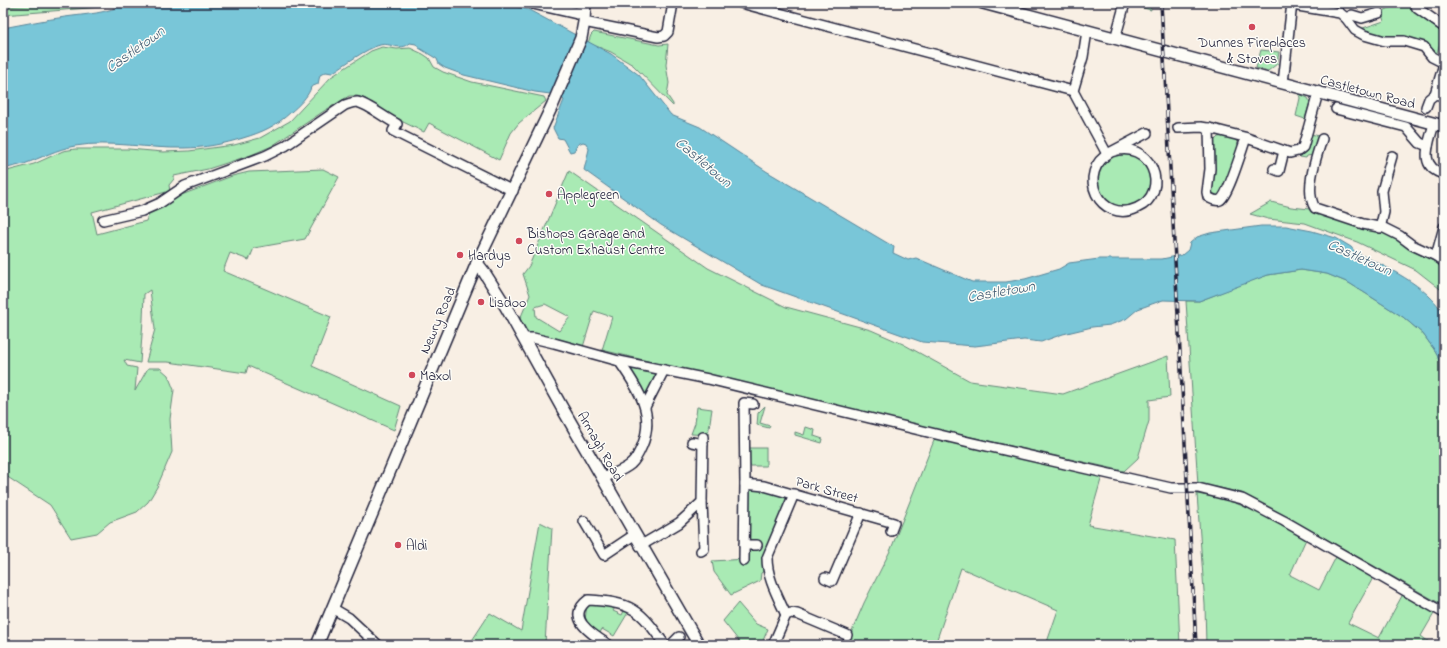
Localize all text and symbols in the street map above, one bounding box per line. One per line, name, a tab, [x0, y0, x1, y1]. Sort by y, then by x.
water label: Castletown	[101, 20, 170, 79]
marker: Dunnes Fireplaces & Stoves	[1247, 22, 1257, 32]
place label: Dunnes Fireplaces & Stoves	[1197, 33, 1306, 70]
street label: Castletown Road	[1318, 70, 1418, 115]
water label: Castletown	[670, 132, 737, 194]
place label: Applegreen	[557, 185, 619, 207]
marker: Applegreen	[544, 189, 554, 199]
place label: Bishops Garage and Custom Exhaust Centre	[526, 224, 665, 261]
water label: Castletown	[1324, 234, 1396, 282]
marker: Bishops Garage and Custom Exhaust Centre	[514, 236, 524, 246]
place label: Hardys	[468, 246, 511, 268]
marker: Hardys	[455, 250, 465, 260]
water label: Castletown	[966, 275, 1037, 309]
street label: Newry Road	[415, 284, 463, 358]
place label: Lisdoo	[489, 293, 526, 314]
marker: Lisdoo	[476, 297, 486, 307]
place label: Maxol	[420, 366, 451, 387]
marker: Maxol	[407, 370, 417, 380]
street label: Armagh Road	[570, 408, 628, 486]
street label: Park Street	[793, 472, 861, 509]
place label: Aldi	[406, 536, 427, 557]
marker: Aldi	[393, 540, 403, 550]

